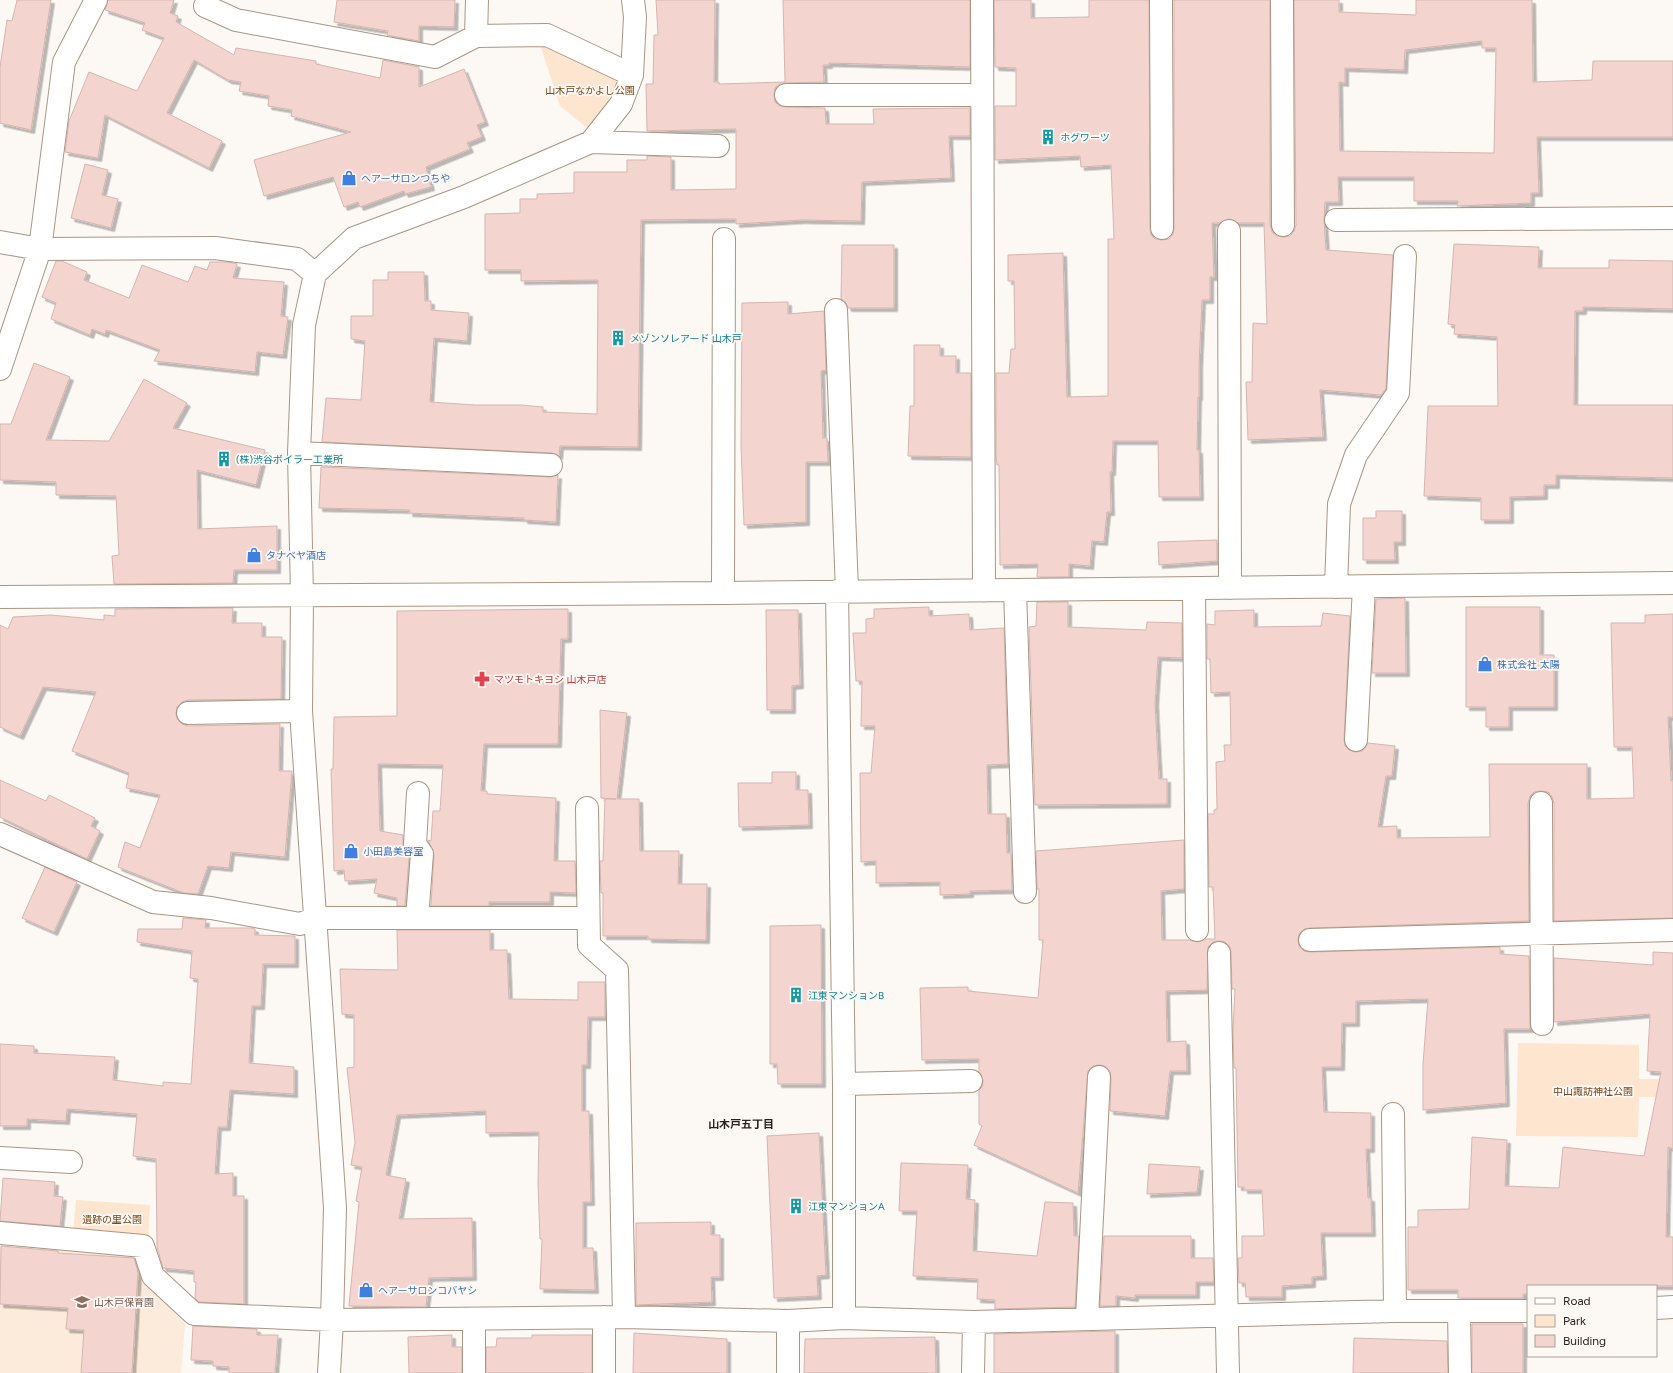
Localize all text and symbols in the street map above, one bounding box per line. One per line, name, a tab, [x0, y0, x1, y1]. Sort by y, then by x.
park label: 山木戸なかよし公園	[545, 84, 635, 97]
building icon: ホグワーツ	[1039, 128, 1057, 146]
place label: ホグワーツ	[1060, 131, 1110, 144]
shop icon: ヘアーサロンつちや	[340, 169, 358, 187]
place label: ヘアーサロンつちや	[361, 172, 450, 185]
building icon: メゾンソレアード 山木戸	[609, 329, 627, 347]
place label: メゾンソレアード 山木戸	[630, 332, 742, 345]
building icon: (株)渋谷ボイラー工業所	[215, 450, 233, 468]
place label: (株)渋谷ボイラー工業所	[236, 453, 343, 466]
shop icon: タナベヤ酒店	[245, 546, 263, 564]
place label: タナベヤ酒店	[266, 549, 326, 562]
shop icon: 株式会社 太陽	[1476, 655, 1494, 673]
place label: 株式会社 太陽	[1497, 658, 1559, 671]
pharmacy icon: マツモトキヨシ 山木戸店	[473, 670, 491, 688]
place label: マツモトキヨシ 山木戸店	[494, 673, 606, 686]
shop icon: 小田島美容室	[342, 842, 360, 860]
place label: 小田島美容室	[363, 845, 423, 858]
building icon: 江東マンションB	[787, 986, 805, 1004]
place label: 江東マンションB	[808, 989, 884, 1002]
park label: 中山諏訪神社公園	[1553, 1085, 1633, 1098]
district label: 山木戸五丁目	[708, 1118, 774, 1131]
building icon: 江東マンションA	[787, 1197, 805, 1215]
place label: 江東マンションA	[808, 1200, 885, 1213]
park label: 遺跡の里公園	[82, 1213, 142, 1226]
shop icon: ヘアーサロンコバヤシ	[357, 1281, 375, 1299]
place label: ヘアーサロンコバヤシ	[378, 1284, 477, 1297]
legend	[1527, 1285, 1657, 1357]
school or university icon: 山木戸保育園	[73, 1293, 91, 1311]
text: Road	[1563, 1294, 1591, 1308]
place label: 山木戸保育園	[94, 1296, 154, 1309]
text: Park	[1563, 1314, 1586, 1328]
text: Building	[1563, 1334, 1606, 1348]

